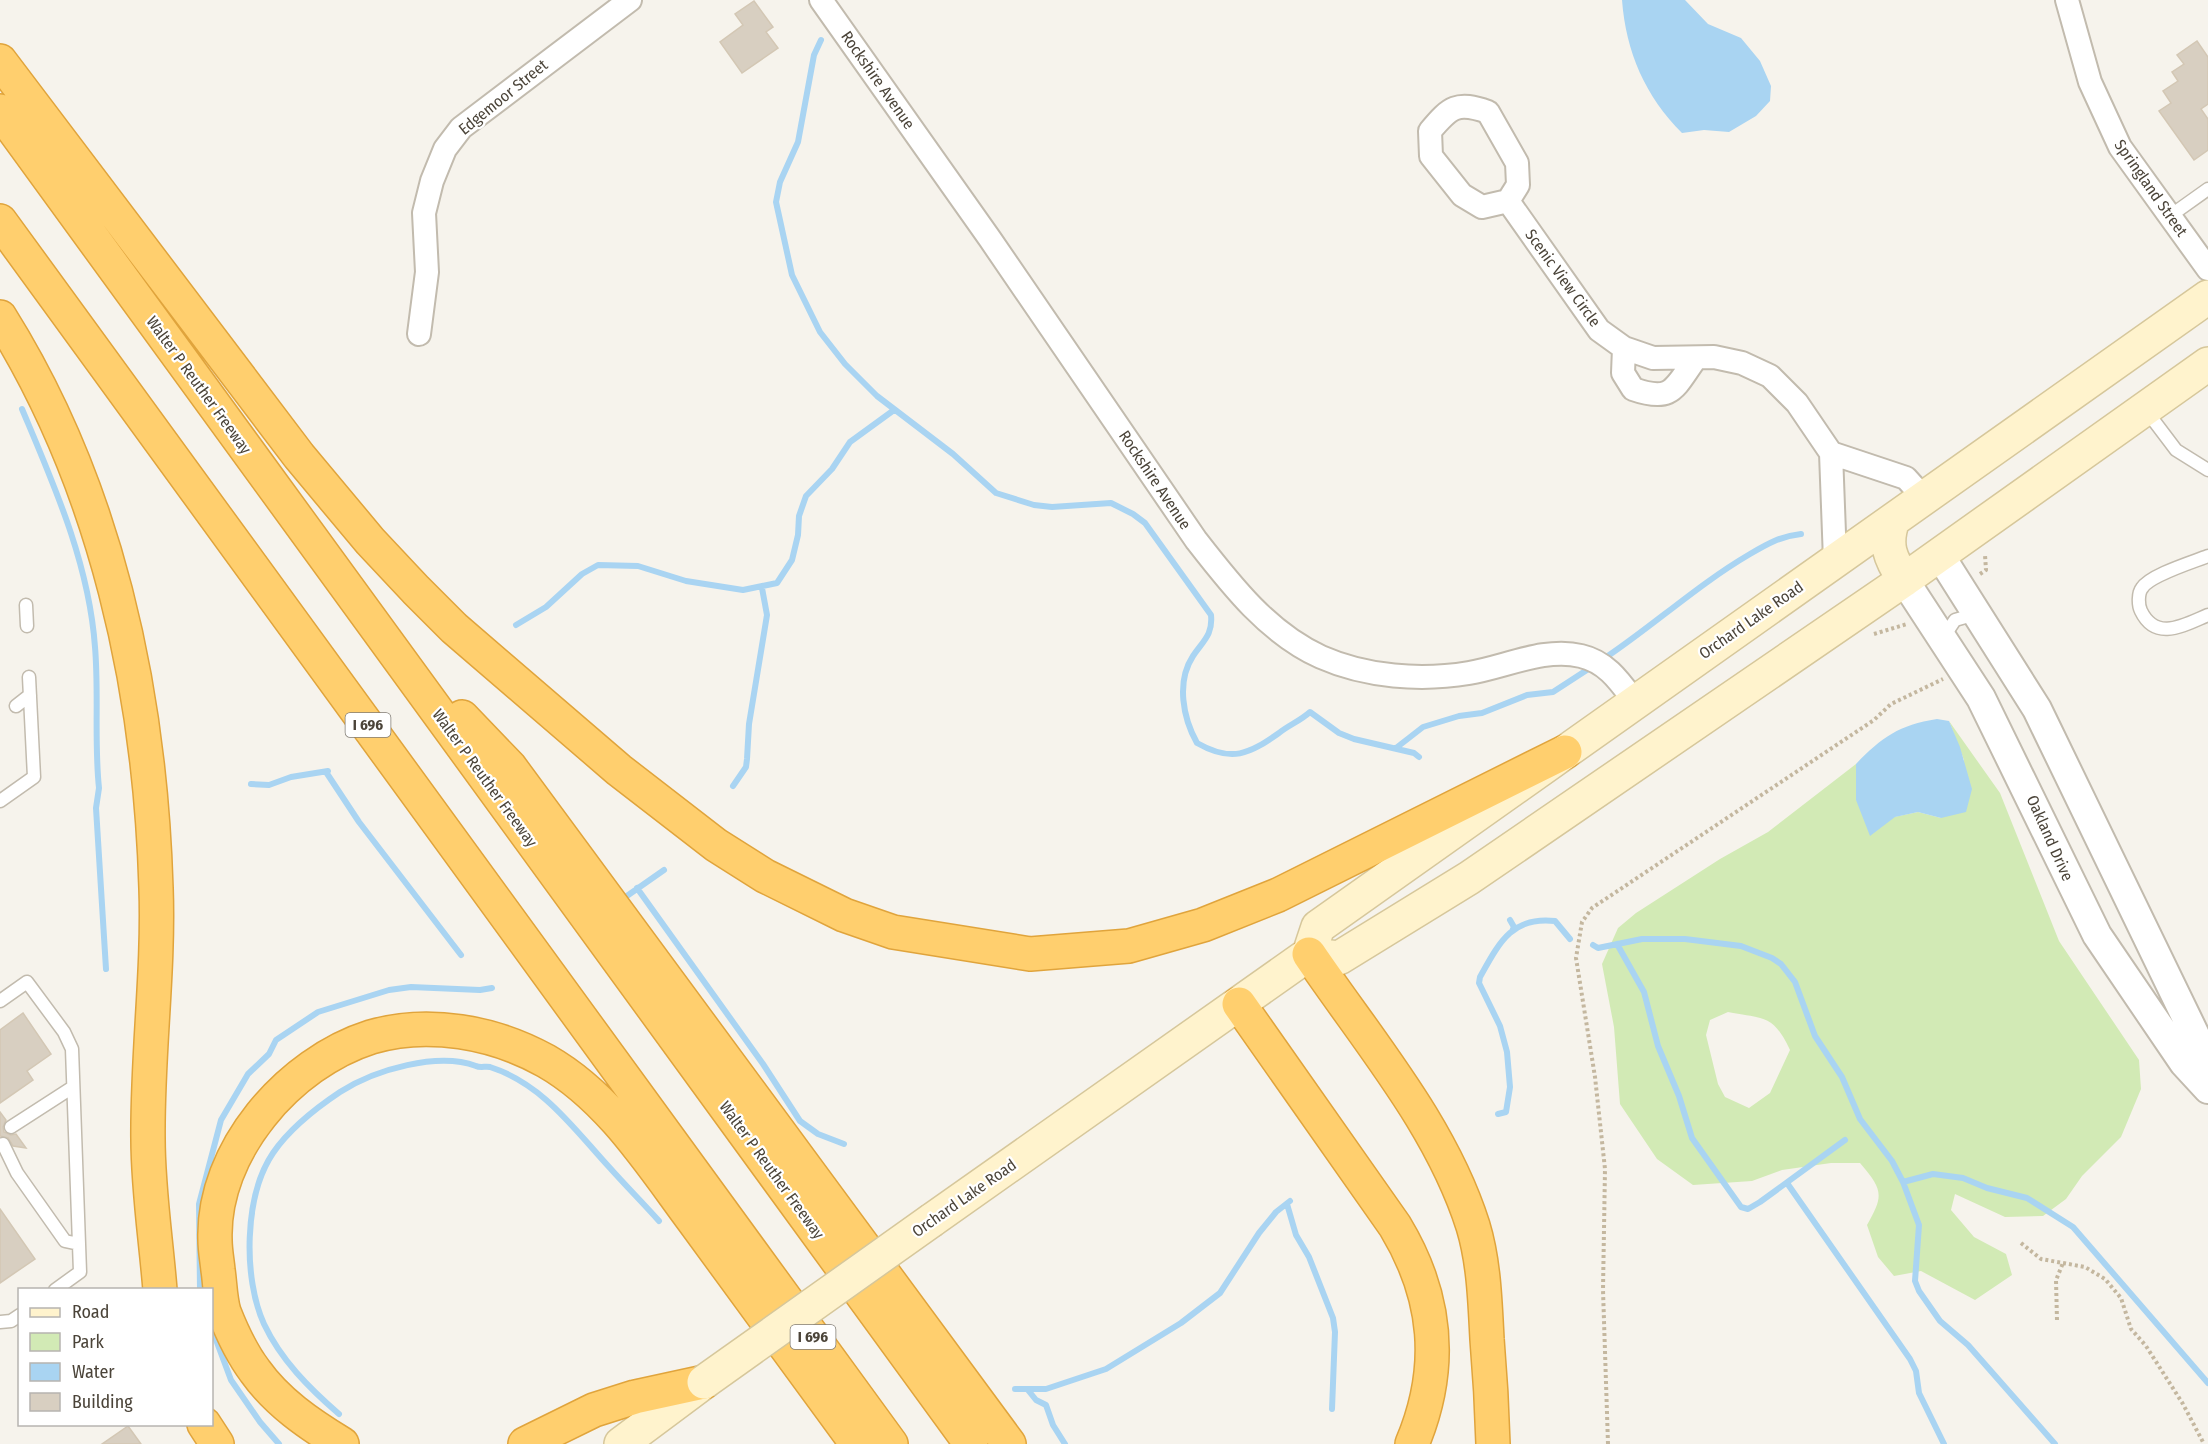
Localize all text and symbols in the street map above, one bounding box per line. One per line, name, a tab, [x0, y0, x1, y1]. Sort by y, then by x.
street label: Rockshire Avenue	[837, 27, 919, 133]
street label: Edgemoor Street	[455, 55, 552, 139]
street label: Springland Street	[2110, 136, 2192, 241]
street label: Scenic View Circle	[1521, 226, 1605, 331]
street label: Walter P Reuther Freeway	[143, 312, 256, 458]
street label: Rockshire Avenue	[1115, 427, 1195, 533]
street label: Orchard Lake Road	[1695, 577, 1807, 663]
street label: Walter P Reuther Freeway	[429, 705, 542, 851]
road number: I 696	[346, 713, 391, 737]
street label: Oakland Drive	[2023, 792, 2077, 884]
street label: Walter P Reuther Freeway	[716, 1097, 829, 1243]
street label: Orchard Lake Road	[908, 1155, 1020, 1241]
legend	[18, 1288, 213, 1426]
text: Road	[72, 1301, 109, 1323]
road number: I 696	[790, 1325, 836, 1349]
text: Park	[72, 1331, 105, 1353]
text: Water	[72, 1361, 115, 1383]
text: Building	[72, 1391, 133, 1413]

